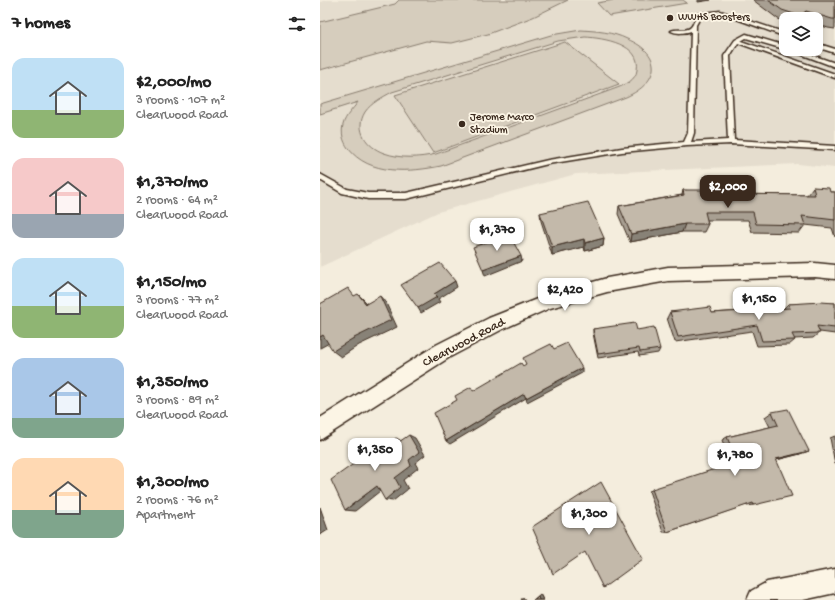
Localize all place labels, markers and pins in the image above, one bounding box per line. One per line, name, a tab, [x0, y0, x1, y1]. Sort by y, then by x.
place label: WWHS Boosters	[678, 12, 751, 24]
marker: WWHS Boosters	[665, 13, 675, 23]
place label: Jerome Marco Stadium	[470, 112, 535, 137]
marker: Jerome Marco Stadium	[457, 119, 467, 129]
pin: $2,000	[695, 175, 761, 209]
pin: $1,370	[464, 218, 530, 252]
pin: $2,420	[532, 278, 598, 312]
pin: $1,150	[726, 287, 792, 321]
pin: $1,350	[342, 438, 408, 472]
pin: $1,780	[702, 443, 768, 477]
pin: $1,300	[556, 502, 622, 536]

